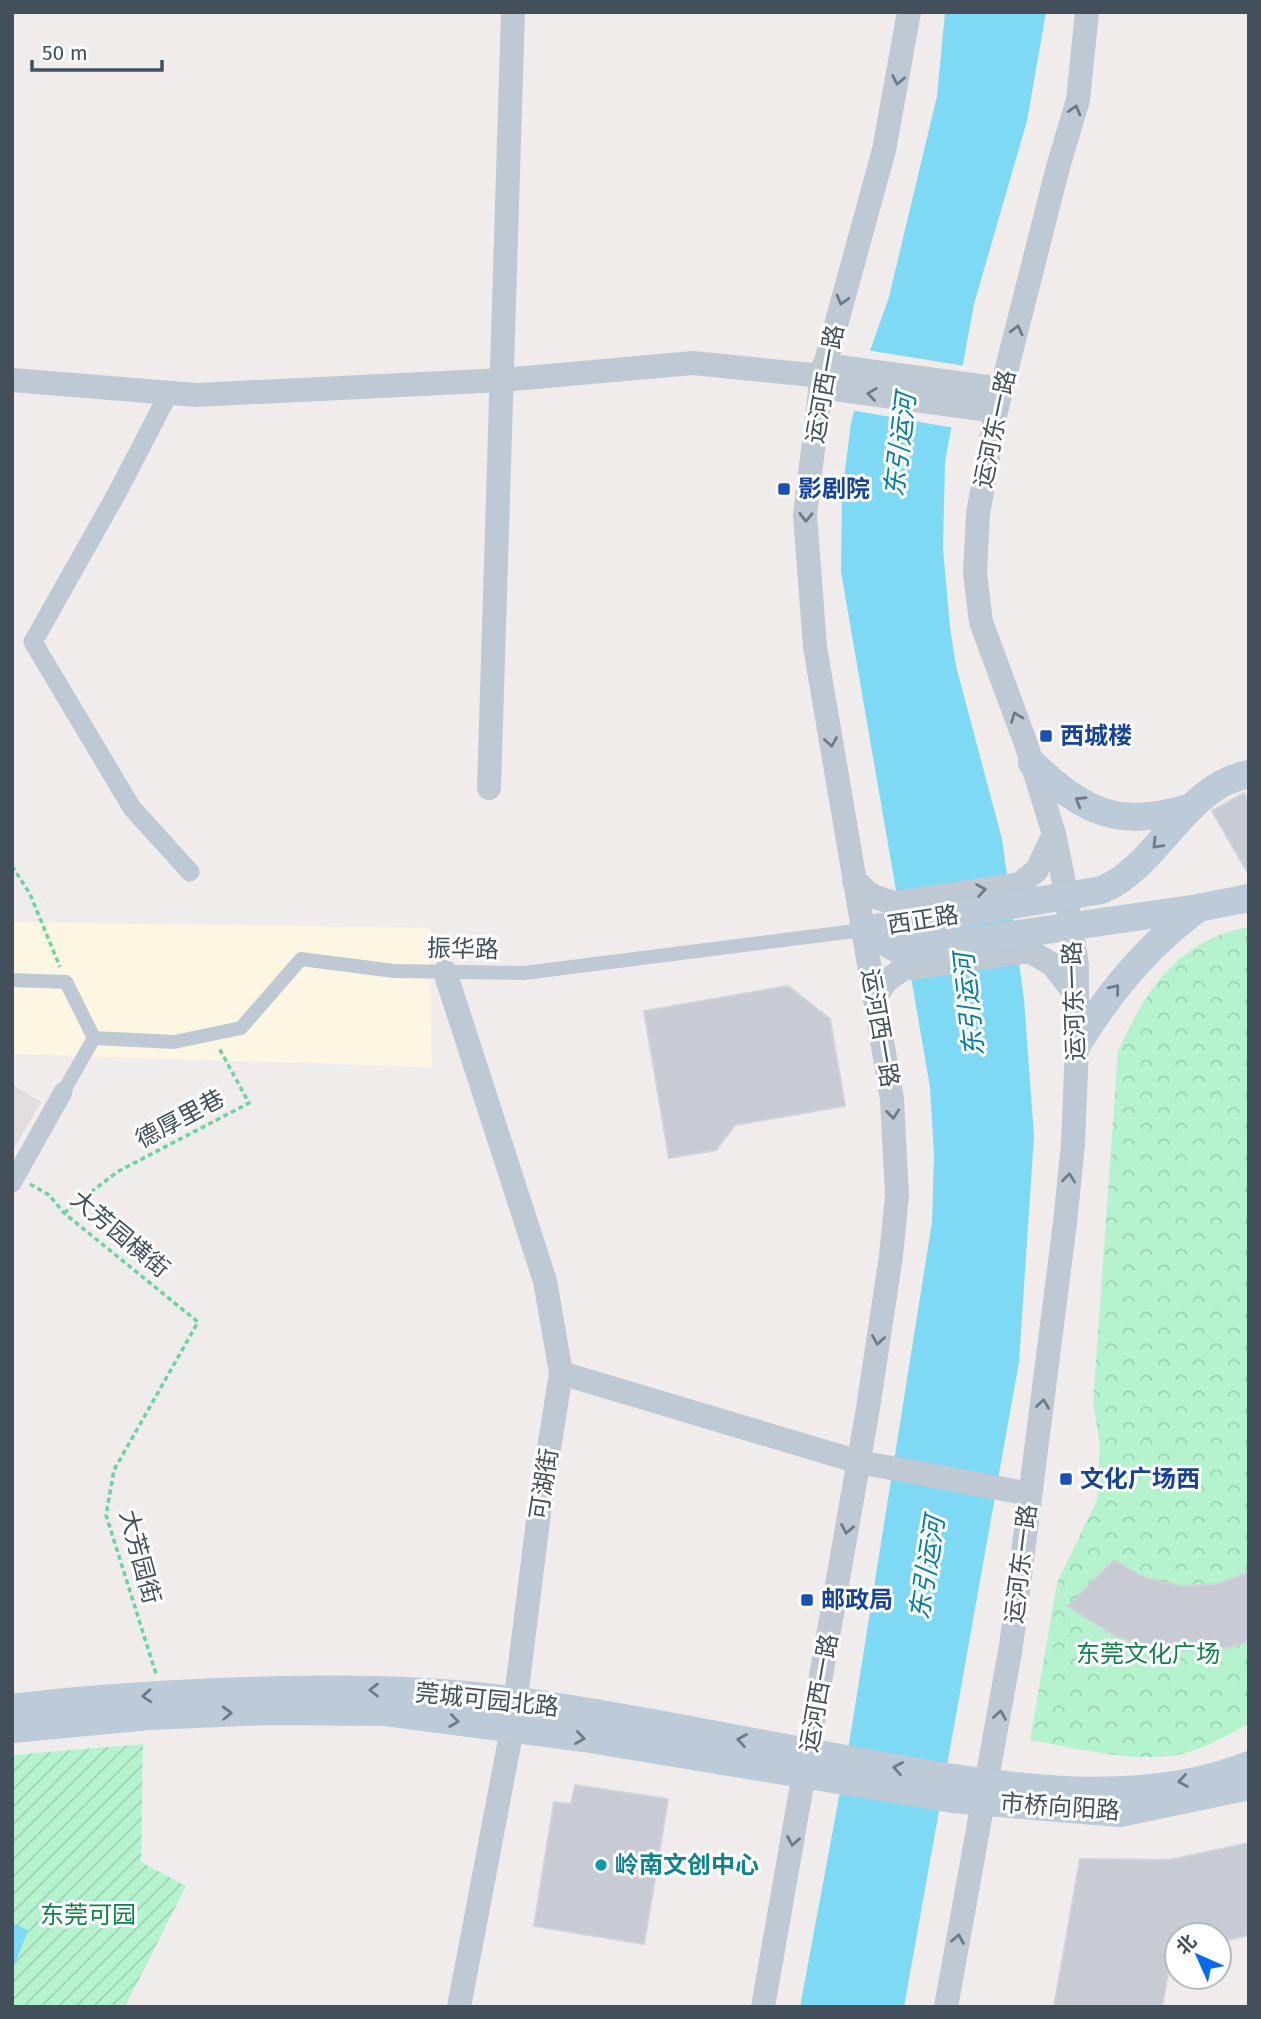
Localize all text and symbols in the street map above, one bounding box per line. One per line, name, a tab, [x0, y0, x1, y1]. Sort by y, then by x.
scale bar	[32, 28, 161, 72]
text: 50 m	[42, 40, 88, 66]
one-way arrow	[891, 74, 906, 86]
one-way arrow	[1067, 104, 1081, 116]
one-way arrow	[835, 294, 850, 306]
street label: 运河西一路	[801, 322, 849, 446]
one-way arrow	[1009, 324, 1023, 336]
street label: 运河东一路	[969, 367, 1021, 491]
one-way arrow	[867, 387, 878, 402]
water label: 东引运河	[879, 387, 923, 499]
place label: 影剧院	[798, 475, 870, 503]
marker: 影剧院	[776, 481, 792, 497]
one-way arrow	[798, 512, 814, 522]
one-way arrow	[1010, 712, 1024, 724]
place label: 西城楼	[1060, 722, 1132, 750]
marker: 西城楼	[1038, 728, 1054, 744]
one-way arrow	[823, 736, 838, 748]
one-way arrow	[1074, 797, 1087, 810]
one-way arrow	[1152, 835, 1165, 848]
one-way arrow	[975, 882, 987, 897]
street label: 西正路	[885, 901, 961, 939]
street label: 振华路	[427, 934, 499, 964]
street label: 运河东一路	[1058, 941, 1090, 1061]
water label: 东引运河	[948, 947, 990, 1058]
street label: 运河西一路	[856, 966, 904, 1090]
one-way arrow	[1106, 984, 1119, 996]
street label: 德厚里巷	[131, 1084, 229, 1154]
one-way arrow	[885, 1109, 900, 1120]
one-way arrow	[1061, 1172, 1076, 1183]
street label: 大芳园横街	[65, 1185, 175, 1283]
one-way arrow	[871, 1334, 886, 1346]
one-way arrow	[1036, 1398, 1051, 1410]
street label: 可湖街	[525, 1446, 563, 1522]
place label: 文化广场西	[1080, 1465, 1200, 1493]
marker: 文化广场西	[1058, 1471, 1074, 1487]
street label: 运河东一路	[1000, 1503, 1042, 1625]
street label: 大芳园街	[114, 1507, 166, 1607]
water label: 东引运河	[904, 1509, 952, 1622]
one-way arrow	[840, 1523, 855, 1535]
place label: 邮政局	[821, 1586, 893, 1614]
marker: 邮政局	[799, 1592, 815, 1608]
street label: 运河西一路	[795, 1631, 843, 1755]
park label: 东莞文化广场	[1076, 1640, 1220, 1668]
street label: 莞城可园北路	[414, 1679, 560, 1721]
one-way arrow	[368, 1682, 379, 1698]
one-way arrow	[141, 1688, 152, 1703]
one-way arrow	[222, 1705, 233, 1720]
one-way arrow	[992, 1709, 1007, 1721]
one-way arrow	[448, 1713, 460, 1728]
one-way arrow	[574, 1730, 585, 1745]
one-way arrow	[736, 1733, 748, 1748]
one-way arrow	[892, 1762, 904, 1777]
one-way arrow	[1177, 1773, 1189, 1788]
street label: 市桥向阳路	[999, 1789, 1121, 1825]
one-way arrow	[787, 1835, 802, 1847]
place label: 岭南文创中心	[615, 1851, 759, 1879]
marker: 岭南文创中心	[593, 1857, 609, 1873]
park label: 东莞可园	[40, 1901, 136, 1929]
north arrow	[1163, 1921, 1233, 1991]
text: 北	[1171, 1929, 1201, 1959]
one-way arrow	[949, 1934, 964, 1946]

